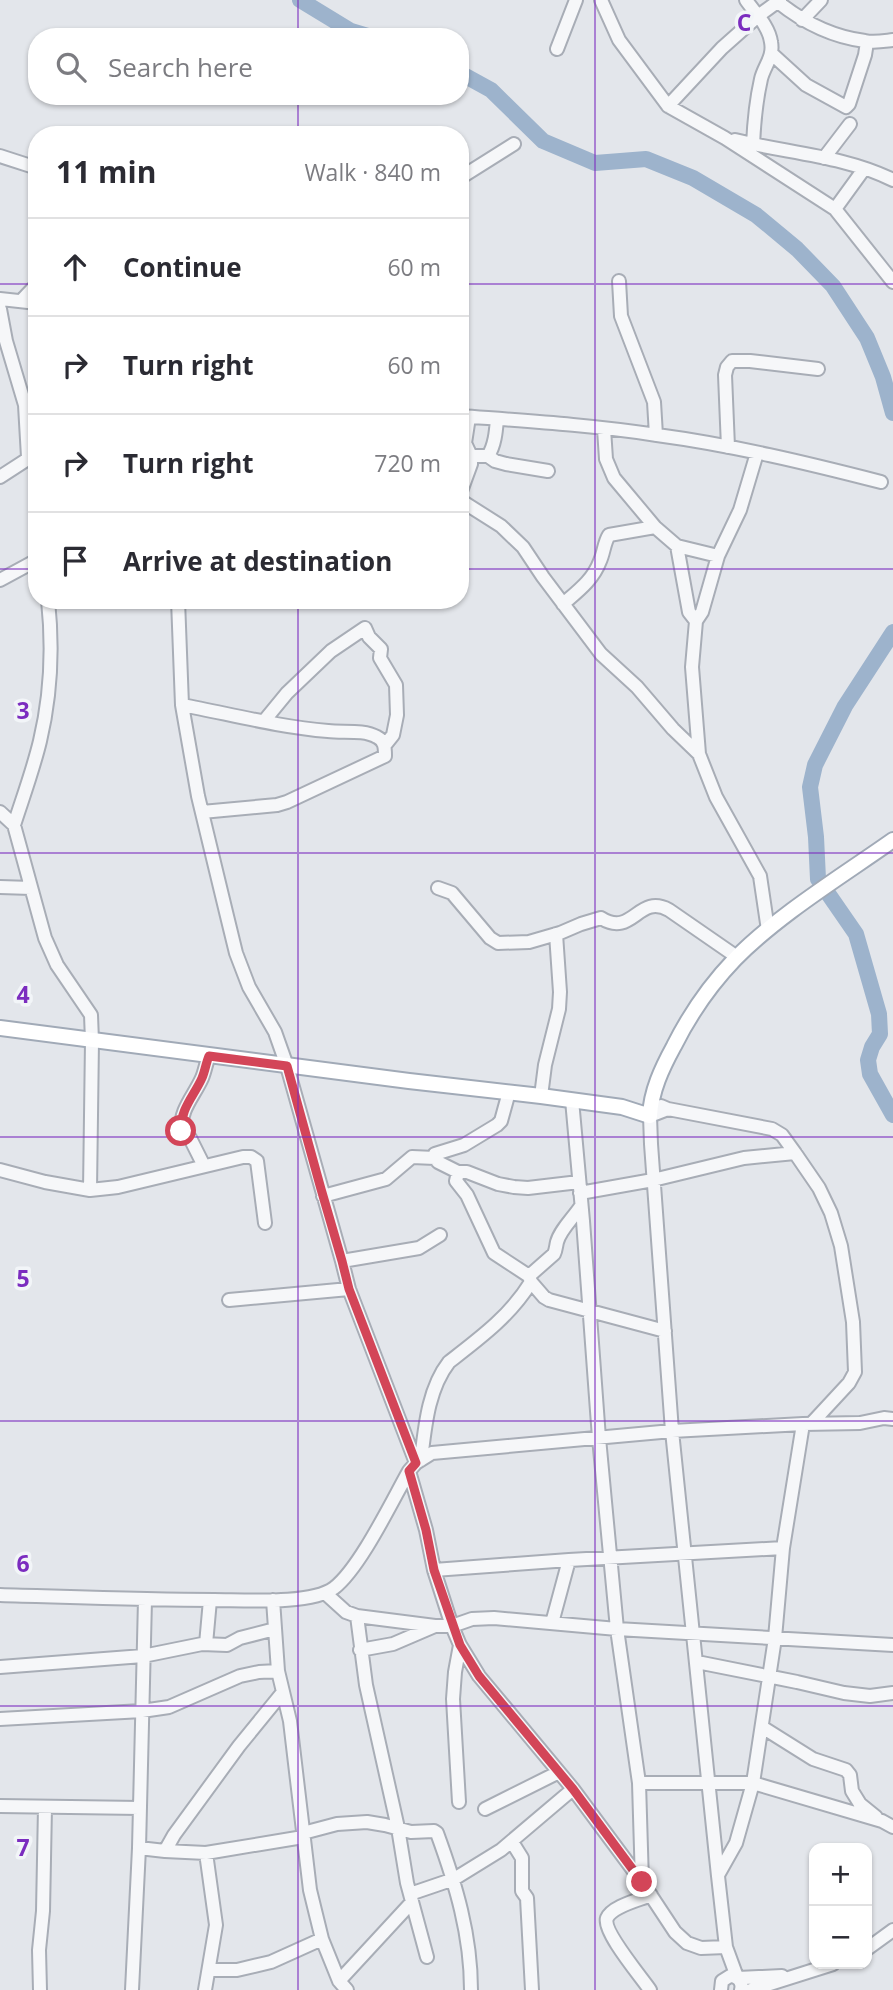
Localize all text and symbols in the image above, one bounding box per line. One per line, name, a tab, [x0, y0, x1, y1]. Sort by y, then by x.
text: C	[737, 6, 751, 38]
search box	[28, 28, 469, 105]
icon: search	[52, 48, 90, 86]
text: Search here	[108, 49, 253, 85]
text: 11 min	[56, 151, 156, 192]
text: Walk · 840 m	[304, 156, 441, 188]
icon: ahead	[56, 248, 94, 286]
text: Continue	[123, 249, 242, 285]
text: 60 m	[387, 251, 441, 283]
icon: right	[56, 346, 94, 384]
text: Turn right	[123, 347, 254, 383]
text: 60 m	[387, 349, 441, 381]
icon: right	[56, 444, 94, 482]
text: Turn right	[123, 445, 254, 481]
text: 720 m	[374, 447, 441, 479]
icon: arrive	[56, 542, 94, 580]
text: Arrive at destination	[123, 543, 392, 579]
text: 3	[16, 694, 30, 726]
text: 4	[16, 978, 30, 1010]
route start	[165, 1115, 196, 1146]
text: 5	[16, 1262, 30, 1294]
text: 6	[16, 1547, 30, 1579]
text: 7	[16, 1831, 30, 1863]
map controls	[809, 1843, 872, 1969]
button: +	[809, 1843, 872, 1906]
route end	[626, 1866, 657, 1897]
button: −	[809, 1906, 872, 1969]

